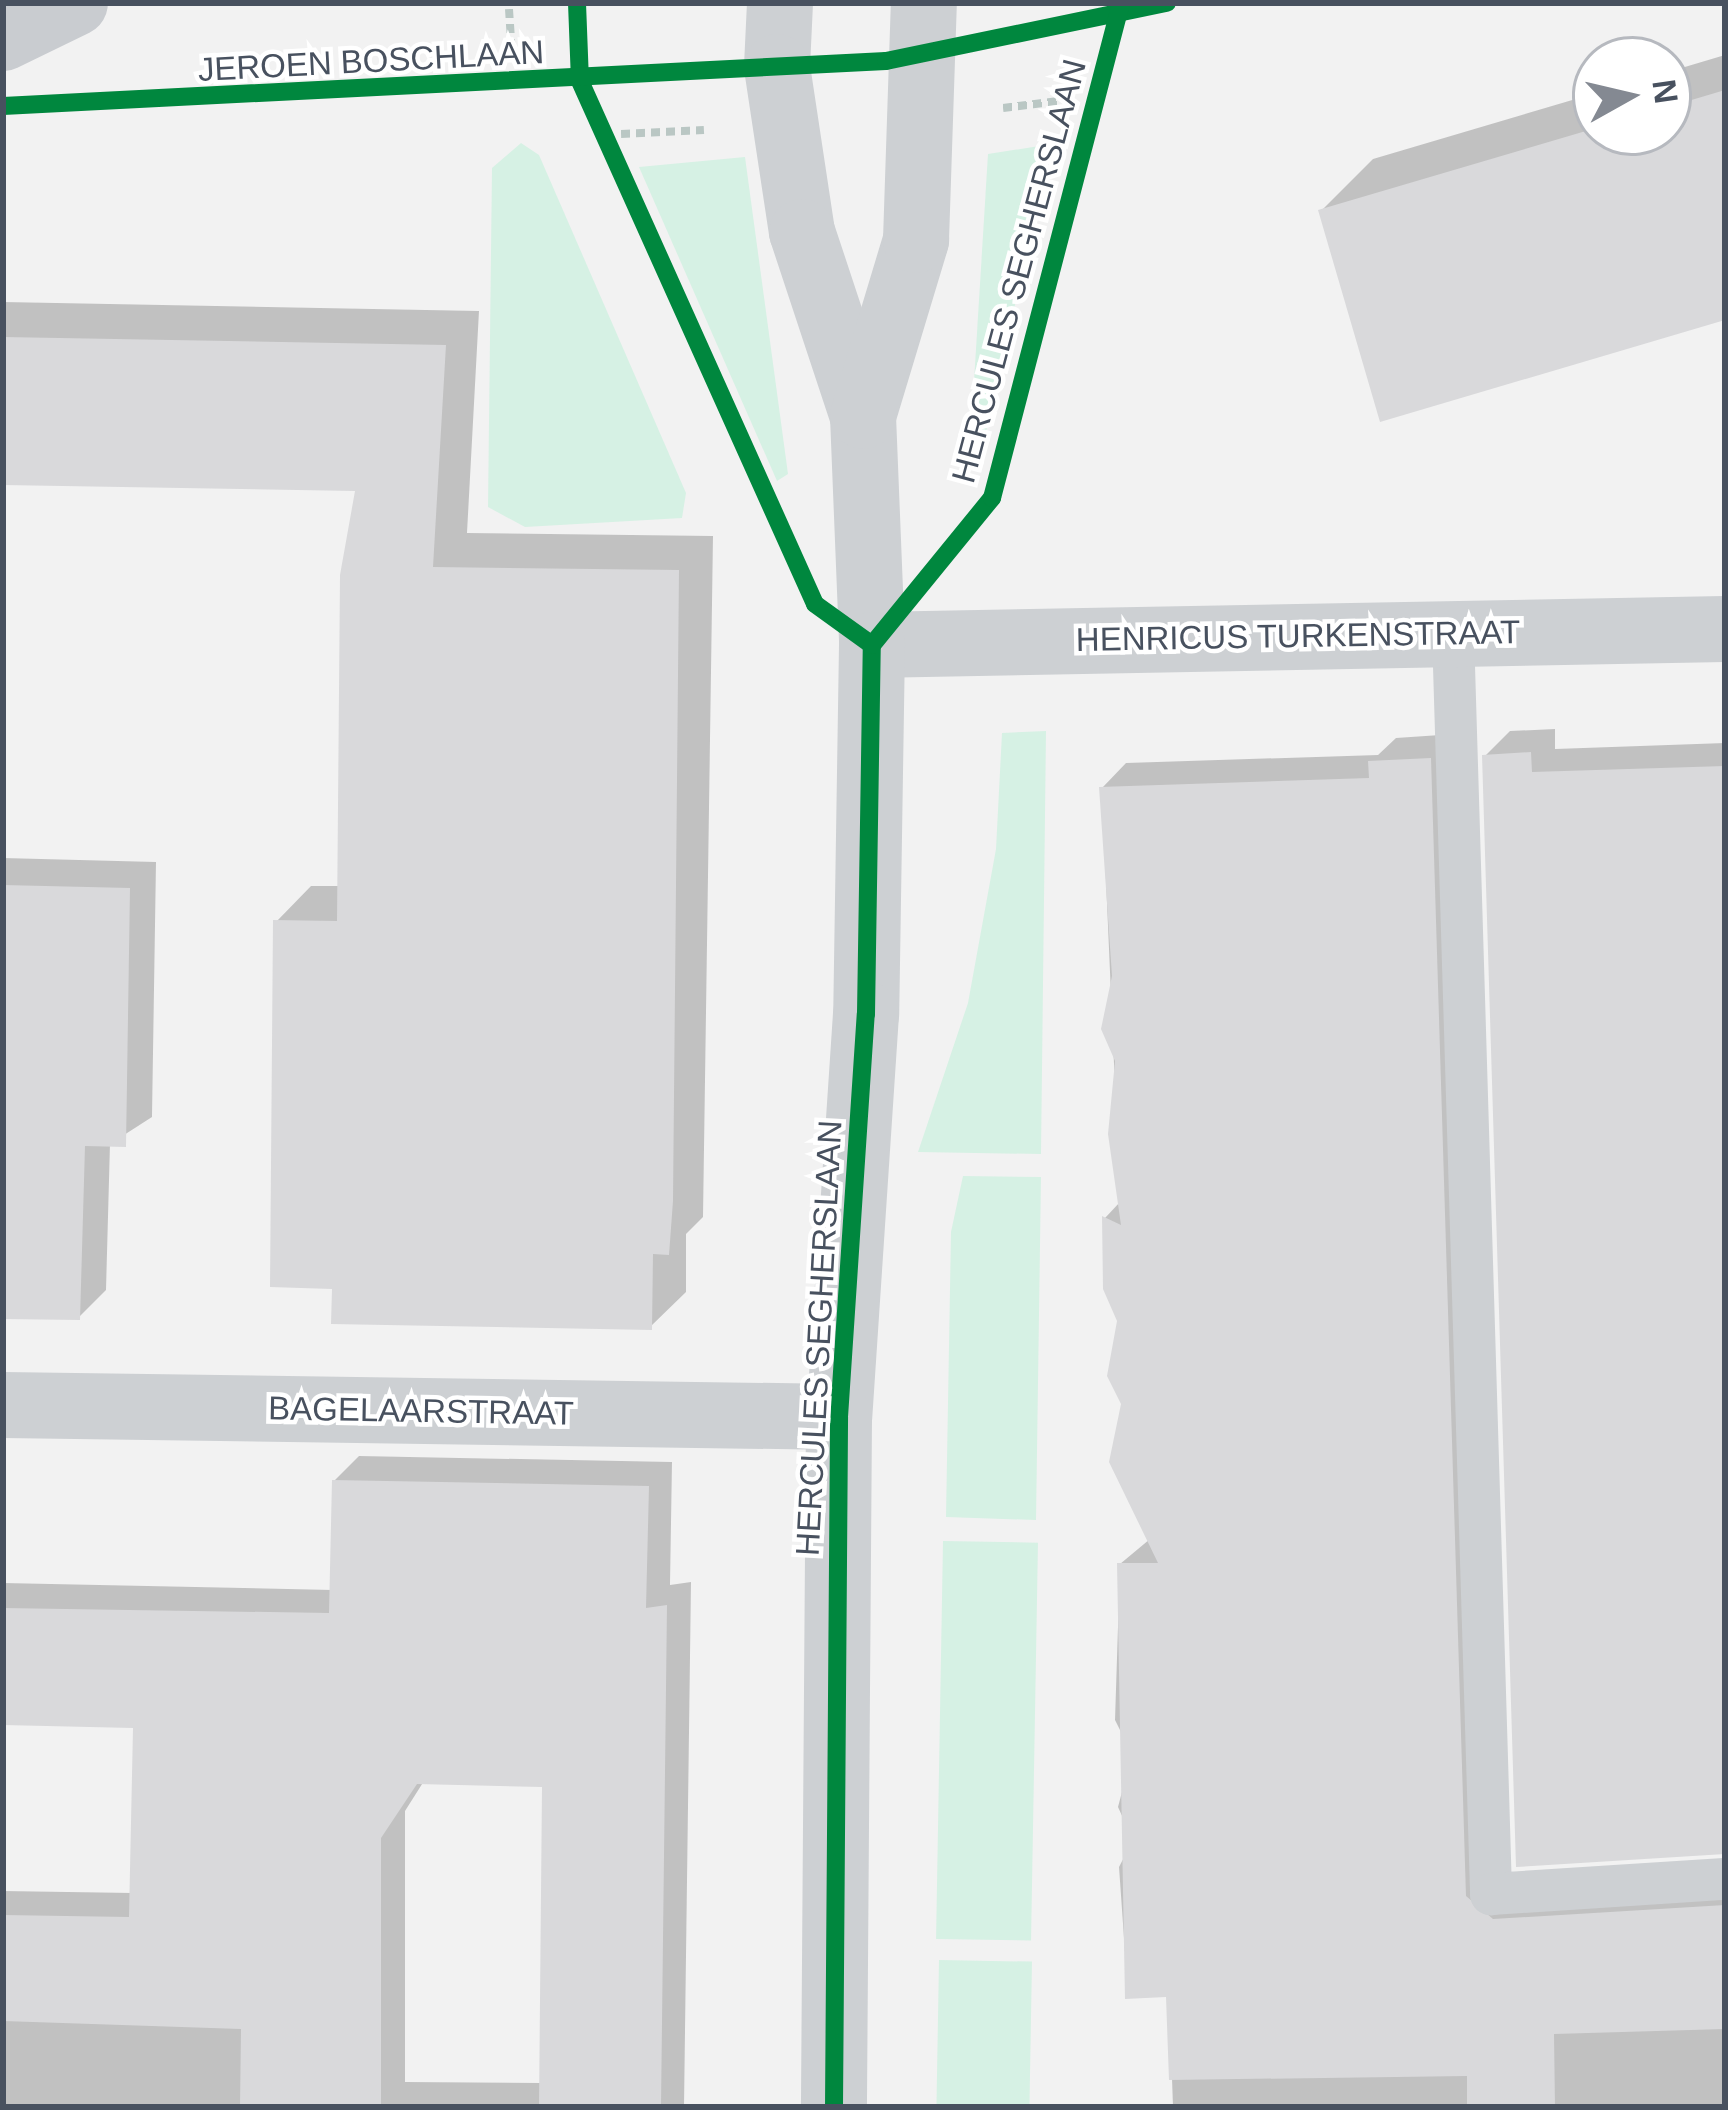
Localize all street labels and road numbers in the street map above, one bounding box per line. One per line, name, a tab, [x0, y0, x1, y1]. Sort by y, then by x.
street label: JEROEN BOSCHLAAN	[197, 32, 545, 90]
street label: HERCULES SEGHERSLAAN	[943, 55, 1095, 487]
street label: HENRICUS TURKENSTRAAT	[1075, 612, 1521, 660]
street label: HERCULES SEGHERSLAAN	[788, 1119, 850, 1557]
street label: BAGELAARSTRAAT	[268, 1389, 574, 1433]

